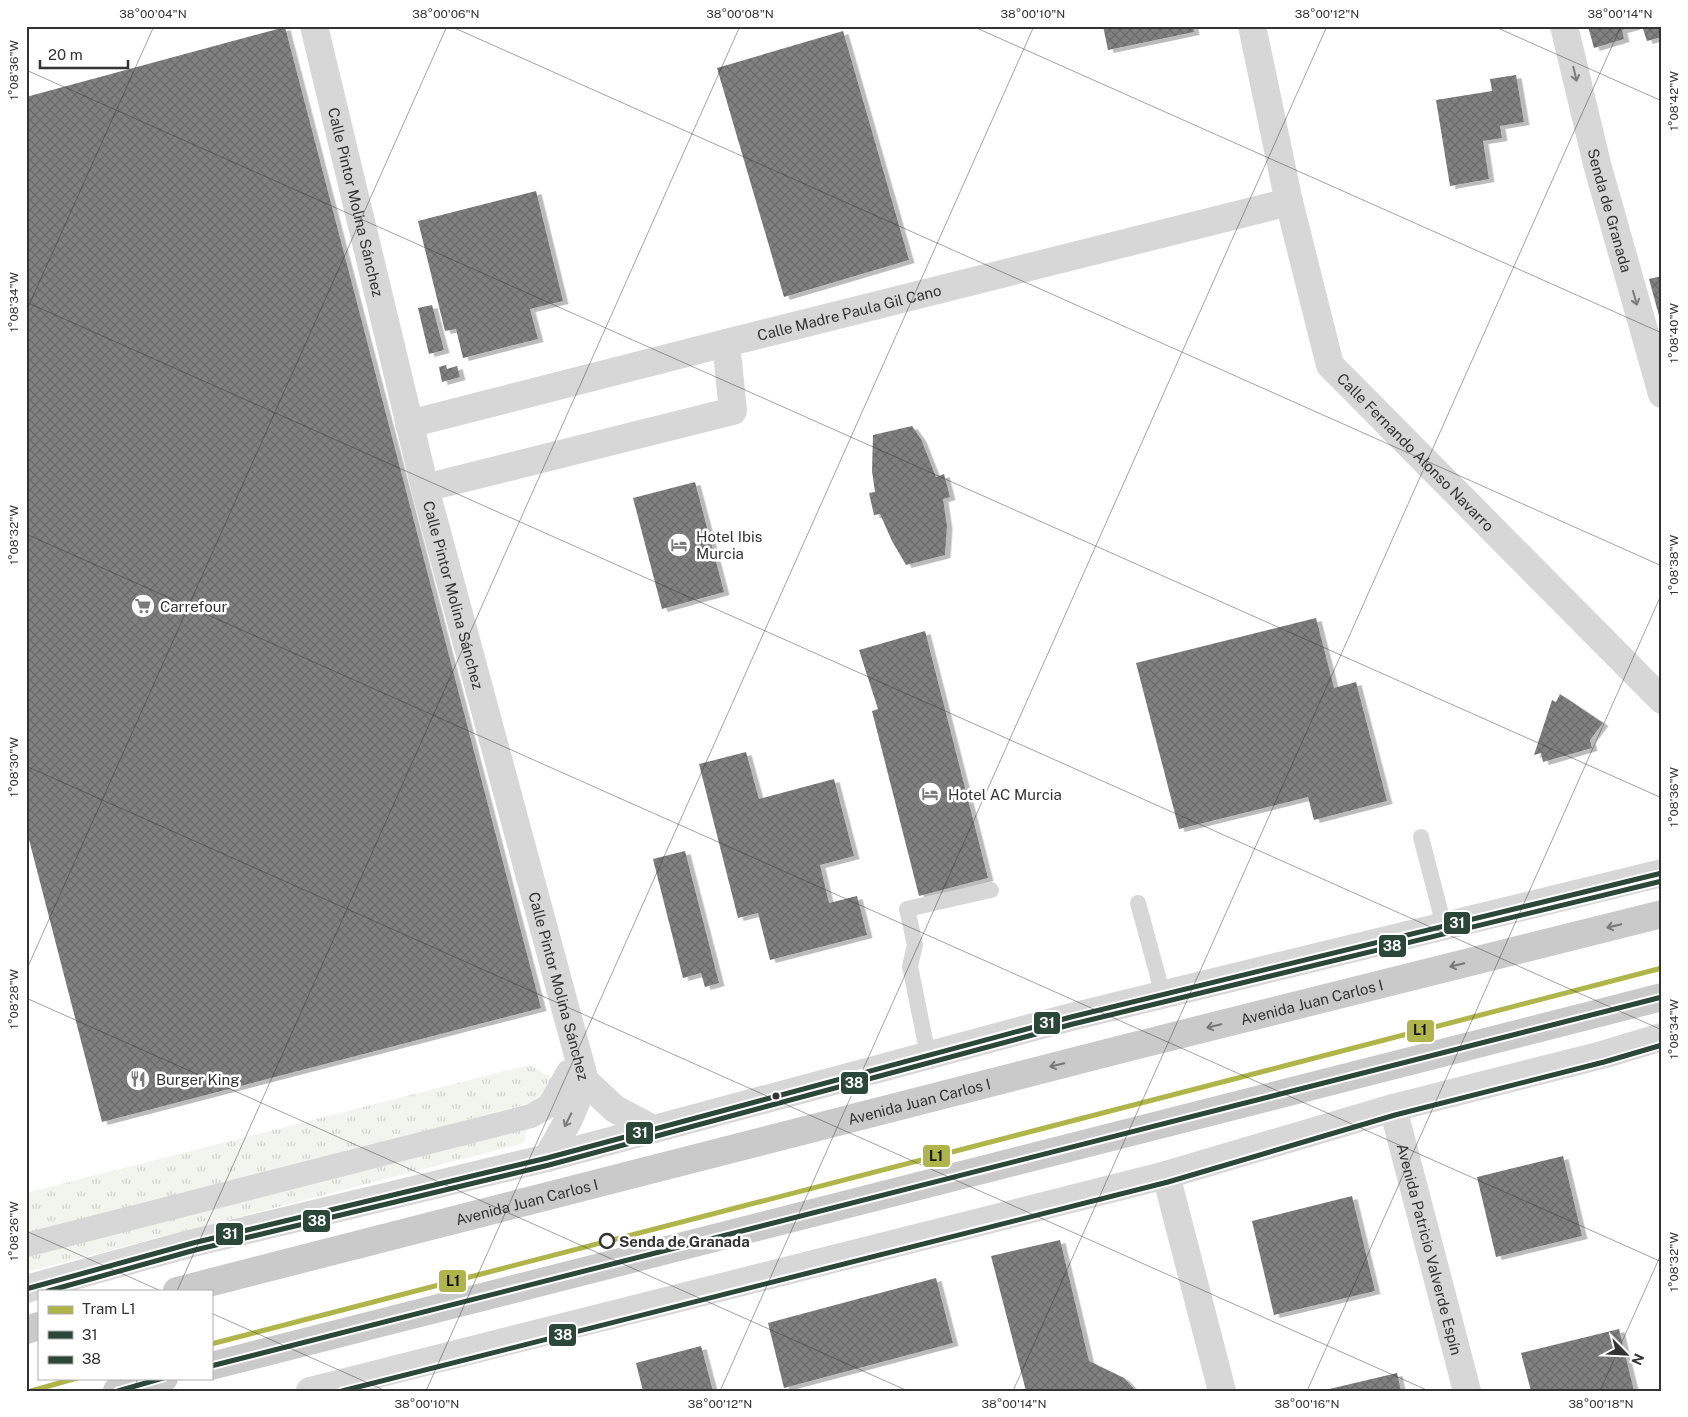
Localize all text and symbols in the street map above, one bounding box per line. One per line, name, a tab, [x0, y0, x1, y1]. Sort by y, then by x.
text: 38°00'04"N	[119, 7, 187, 21]
text: 38°00'06"N	[412, 7, 480, 21]
text: 38°00'08"N	[706, 7, 774, 21]
text: 38°00'10"N	[1001, 7, 1065, 21]
text: 38°00'12"N	[1295, 7, 1359, 21]
text: 38°00'14"N	[1588, 7, 1652, 21]
scale bar	[40, 38, 128, 70]
text: 1°08'36"W	[7, 39, 21, 100]
text: 20 m	[48, 46, 83, 63]
one-way arrow	[1571, 65, 1580, 81]
text: 1°08'42"W	[1667, 71, 1681, 131]
street label: Calle Pintor Molina Sánchez	[325, 106, 387, 298]
street label: Senda de Granada	[1585, 147, 1636, 274]
text: 1°08'34"W	[7, 271, 21, 332]
street label: Calle Madre Paula Gil Cano	[755, 281, 943, 343]
one-way arrow	[1630, 290, 1640, 306]
text: 1°08'40"W	[1667, 303, 1681, 363]
street label: Calle Fernando Alonso Navarro	[1334, 369, 1498, 534]
street label: Calle Pintor Molina Sánchez	[420, 499, 487, 691]
text: 1°08'32"W	[7, 505, 21, 565]
place label: Hotel Ibis Murcia	[696, 528, 762, 562]
hotel icon: Hotel Ibis Murcia	[666, 532, 692, 558]
text: 1°08'38"W	[1667, 534, 1681, 595]
supermarket icon: Carrefour	[130, 593, 156, 619]
place label: Carrefour	[160, 598, 227, 615]
text: 1°08'30"W	[7, 737, 21, 797]
text: 1°08'36"W	[1667, 766, 1681, 827]
hotel icon: Hotel AC Murcia	[917, 781, 943, 807]
place label: Hotel AC Murcia	[948, 786, 1062, 803]
street label: Calle Pintor Molina Sánchez	[526, 890, 593, 1082]
line badge: 31	[1443, 911, 1471, 935]
text: 31	[1449, 915, 1465, 931]
one-way arrow	[1607, 922, 1623, 931]
line badge: 38	[1378, 934, 1407, 958]
text: 38	[1383, 938, 1401, 954]
one-way arrow	[1449, 961, 1465, 970]
text: 1°08'28"W	[7, 968, 21, 1029]
street label: Avenida Juan Carlos I	[1239, 976, 1385, 1028]
text: 1°08'34"W	[1667, 998, 1681, 1059]
line badge: 31	[1033, 1011, 1061, 1035]
text: 31	[1039, 1015, 1055, 1031]
line badge: L1	[1406, 1019, 1435, 1043]
one-way arrow	[1207, 1022, 1223, 1031]
text: L1	[1413, 1022, 1427, 1038]
one-way arrow	[1049, 1061, 1065, 1071]
restaurant icon: Burger King	[125, 1066, 151, 1092]
place label: Burger King	[156, 1071, 240, 1088]
line badge: 38	[840, 1071, 869, 1095]
text: 38	[845, 1075, 863, 1091]
street label: Avenida Juan Carlos I	[846, 1075, 992, 1127]
unlabelled marker	[771, 1091, 781, 1101]
one-way arrow	[563, 1113, 573, 1128]
line badge: 31	[625, 1121, 654, 1145]
text: 31	[632, 1125, 648, 1141]
street label: Avenida Patricio Valverde Espín	[1394, 1142, 1466, 1357]
line badge: L1	[922, 1144, 951, 1168]
text: L1	[929, 1148, 943, 1164]
street label: Avenida Juan Carlos I	[454, 1175, 600, 1228]
text: 1°08'26"W	[7, 1201, 21, 1261]
line badge: 38	[302, 1209, 331, 1233]
text: 38	[308, 1213, 326, 1229]
line badge: 31	[215, 1222, 244, 1246]
text: 31	[222, 1226, 238, 1242]
text: 1°08'32"W	[1667, 1232, 1681, 1292]
marker: Senda de Granada	[599, 1233, 615, 1249]
place label: Senda de Granada	[619, 1233, 750, 1250]
line badge: L1	[438, 1269, 467, 1293]
text: L1	[446, 1273, 460, 1289]
legend	[38, 1290, 212, 1380]
text: Tram L1	[82, 1300, 136, 1317]
line badge: 38	[548, 1323, 577, 1347]
text: 31	[82, 1326, 98, 1343]
text: 38	[554, 1327, 572, 1343]
north arrow	[1600, 1330, 1650, 1380]
text: 38	[82, 1350, 101, 1367]
text: N	[1628, 1351, 1647, 1368]
text: 38°00'10"N	[395, 1397, 459, 1411]
text: 38°00'12"N	[688, 1397, 752, 1411]
text: 38°00'14"N	[982, 1397, 1046, 1411]
text: 38°00'16"N	[1275, 1397, 1339, 1411]
text: 38°00'18"N	[1568, 1397, 1634, 1411]

